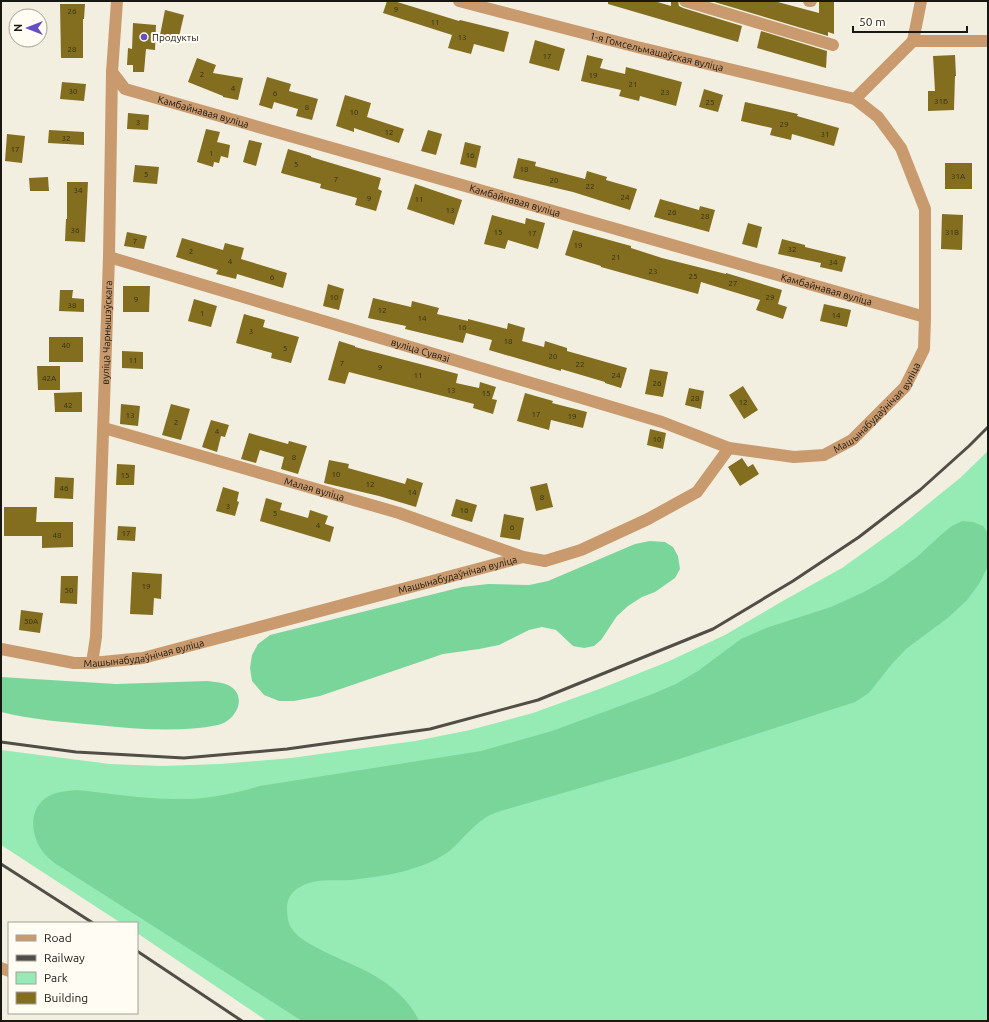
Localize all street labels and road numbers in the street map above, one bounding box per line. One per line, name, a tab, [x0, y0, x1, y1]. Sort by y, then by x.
street label: 1-я Гомсельмашаўская вуліца	[589, 30, 725, 73]
street label: Камбайнавая вуліца	[157, 93, 250, 130]
street label: Камбайнавая вуліца	[468, 182, 562, 218]
street label: Камбайнавая вуліца	[780, 271, 873, 307]
street label: вуліца Чарнышэўскага	[99, 280, 114, 385]
street label: вуліца Сувязі	[390, 336, 451, 364]
street label: Машынабудаўнічая вуліца	[831, 360, 922, 455]
street label: Малая вуліца	[283, 475, 346, 502]
street label: Машынабудаўнічая вуліца	[397, 553, 518, 595]
street label: Машынабудаўнічая вуліца	[83, 637, 205, 669]

